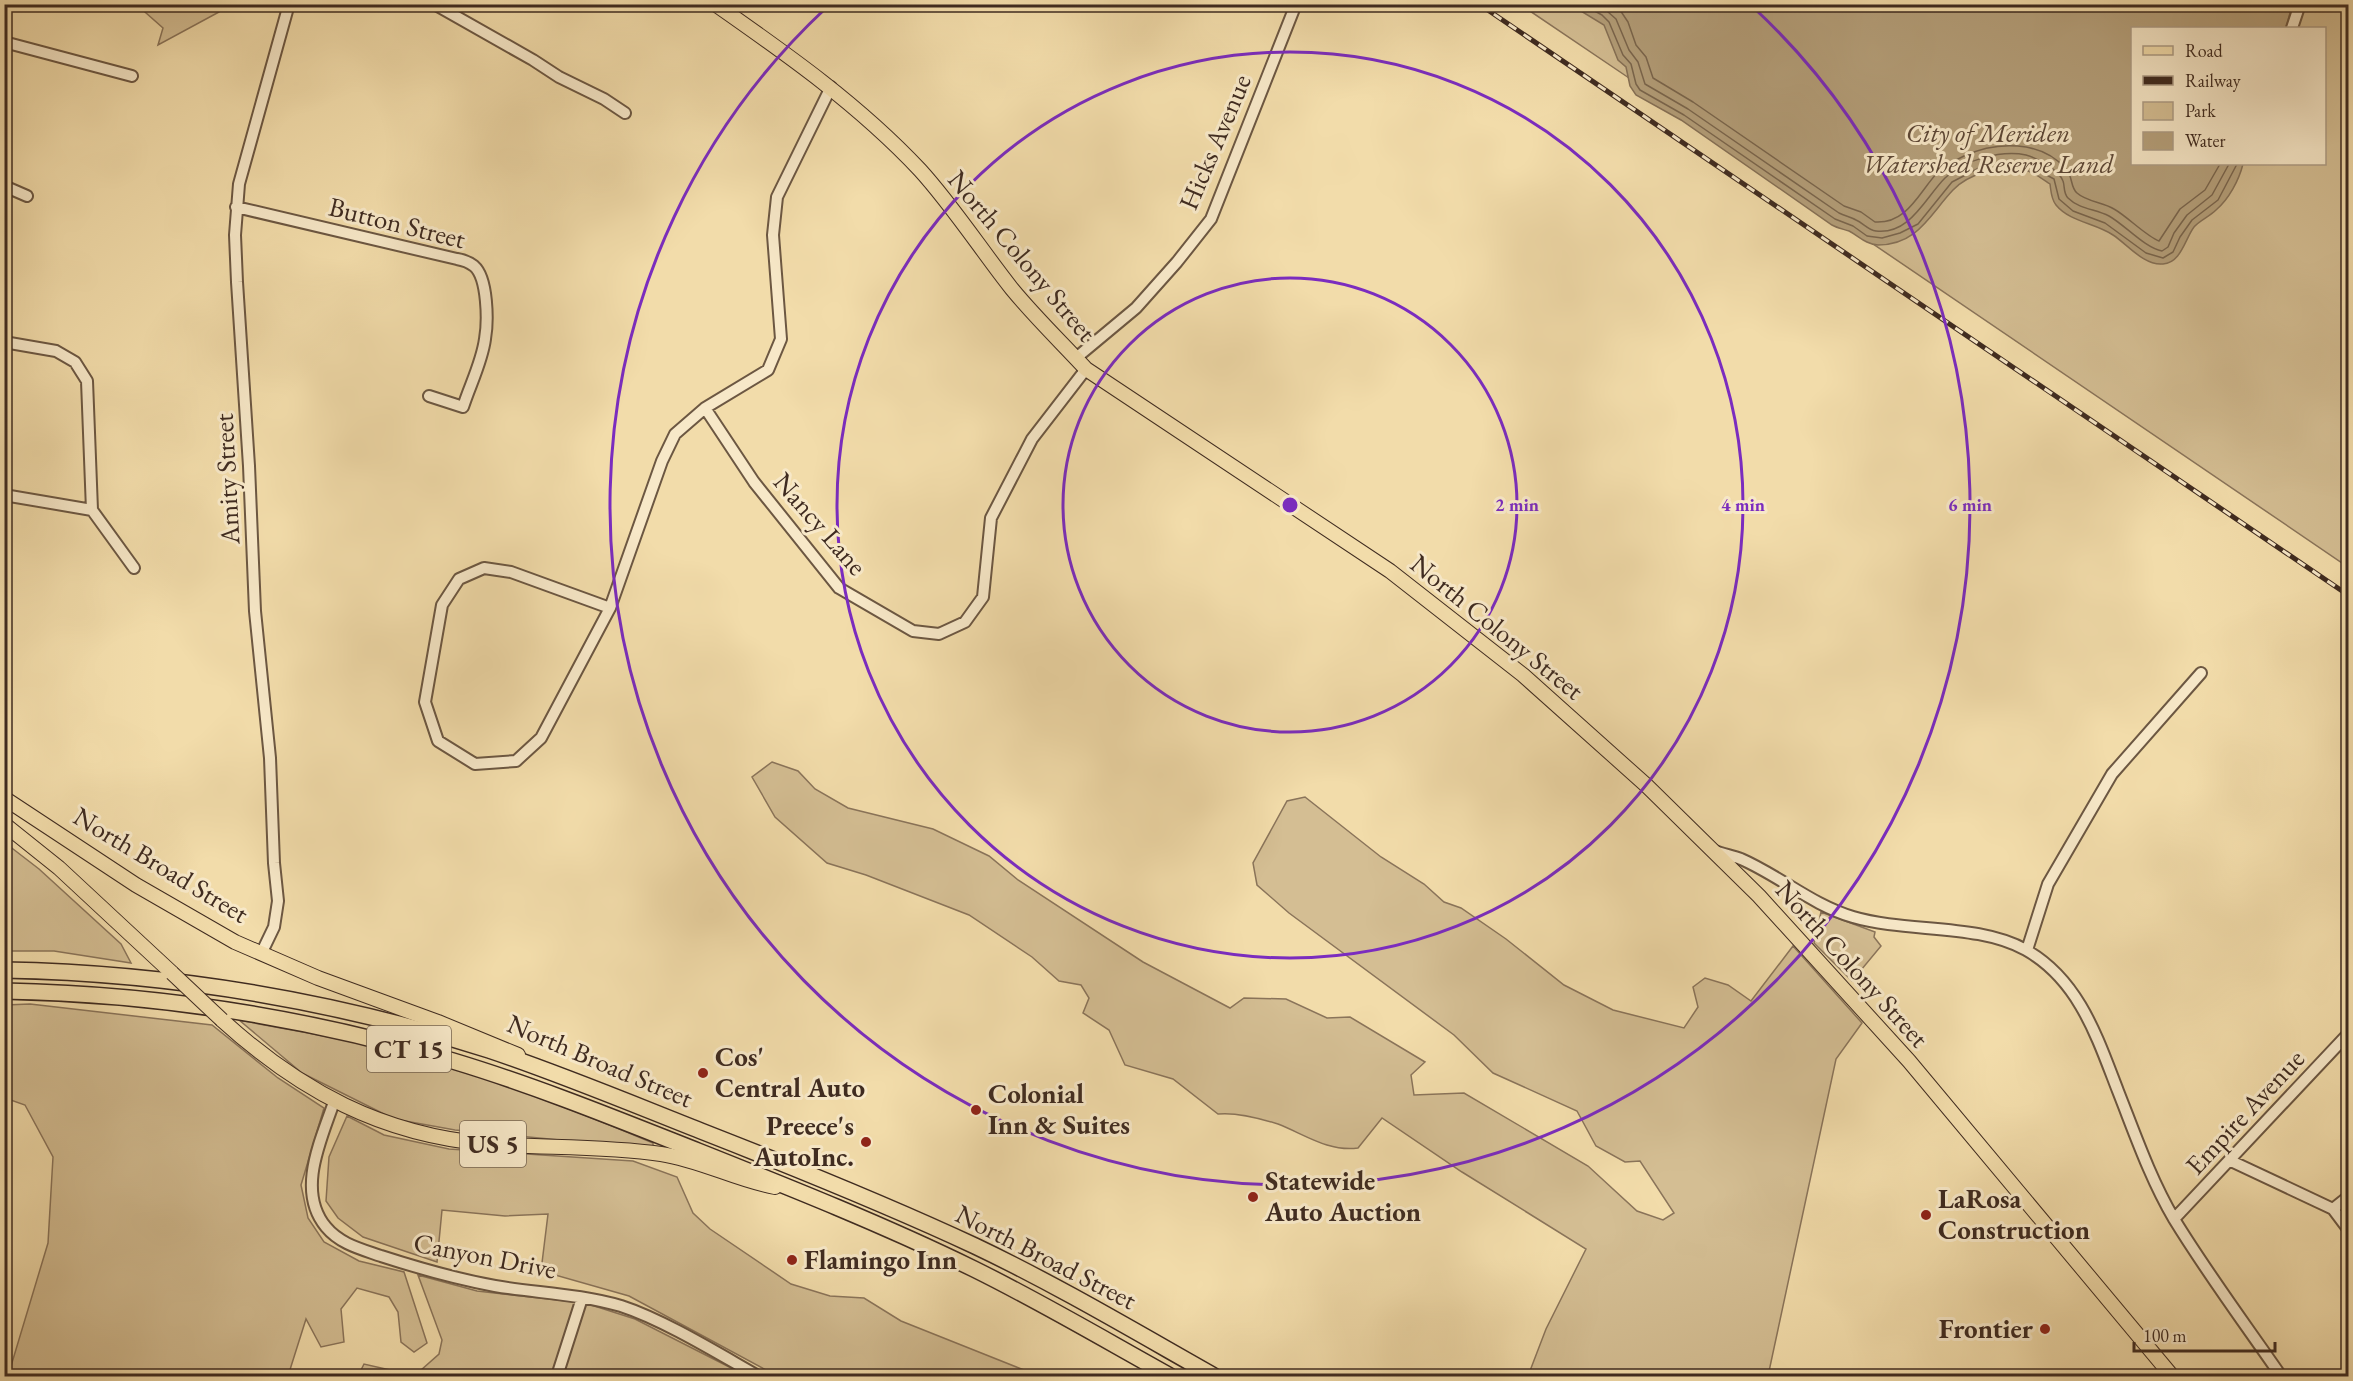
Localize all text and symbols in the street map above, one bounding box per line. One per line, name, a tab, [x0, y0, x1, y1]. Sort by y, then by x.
legend	[2131, 27, 2326, 165]
text: Road	[2185, 39, 2224, 62]
street label: Hicks Avenue	[1170, 69, 1259, 215]
text: Railway	[2185, 69, 2241, 92]
text: Park	[2185, 99, 2216, 122]
park label: City of Meriden Watershed Reserve Land	[1862, 115, 2115, 181]
text: Water	[2185, 129, 2226, 152]
street label: North Colony Street	[940, 163, 1105, 349]
street label: Button Street	[325, 189, 469, 256]
street label: Amity Street	[206, 412, 247, 547]
street label: Nancy Lane	[766, 465, 875, 582]
text: 2 min	[1495, 493, 1539, 516]
text: 4 min	[1721, 493, 1765, 516]
text: 6 min	[1948, 493, 1992, 516]
centre of rings	[1280, 495, 1300, 515]
street label: North Colony Street	[1403, 546, 1592, 708]
street label: North Broad Street	[67, 798, 256, 931]
street label: North Colony Street	[1768, 873, 1937, 1055]
street label: North Broad Street	[502, 1006, 699, 1116]
road number: CT 15	[367, 1026, 451, 1072]
place label: Cos' Central Auto	[715, 1039, 865, 1105]
street label: Empire Avenue	[2178, 1041, 2312, 1182]
marker: Cos' Central Auto	[696, 1066, 710, 1080]
place label: Colonial Inn & Suites	[988, 1076, 1130, 1142]
marker: Colonial Inn & Suites	[969, 1103, 983, 1117]
place label: Preece's AutoInc.	[752, 1108, 854, 1174]
road number: US 5	[460, 1121, 526, 1167]
marker: Preece's AutoInc.	[859, 1135, 873, 1149]
place label: Statewide Auto Auction	[1264, 1163, 1421, 1229]
place label: LaRosa Construction	[1938, 1181, 2090, 1247]
marker: Statewide Auto Auction	[1246, 1190, 1260, 1204]
street label: North Broad Street	[950, 1196, 1143, 1317]
marker: LaRosa Construction	[1919, 1208, 1933, 1222]
street label: Canyon Drive	[411, 1225, 560, 1287]
place label: Flamingo Inn	[804, 1242, 957, 1277]
marker: Flamingo Inn	[785, 1253, 799, 1267]
place label: Frontier	[1939, 1311, 2034, 1346]
scale bar	[2134, 1315, 2275, 1353]
marker: Frontier	[2038, 1322, 2052, 1336]
text: 100 m	[2143, 1324, 2187, 1347]

